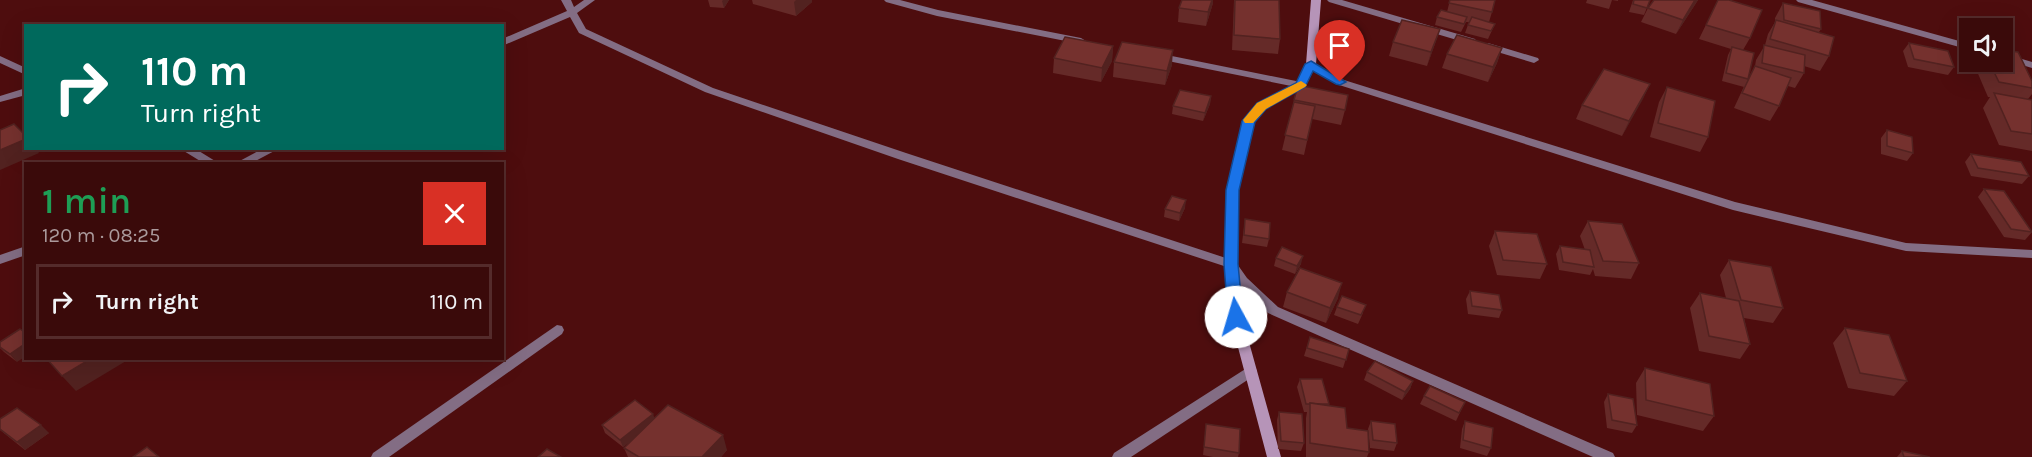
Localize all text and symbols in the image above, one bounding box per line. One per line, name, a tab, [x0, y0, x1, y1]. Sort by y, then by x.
map controls	[1959, 18, 2013, 72]
button: sound	[1959, 18, 2013, 72]
pin	[1314, 20, 1365, 82]
icon: arrive	[1323, 29, 1356, 62]
text: 110 m	[141, 46, 248, 96]
icon: right	[42, 48, 120, 126]
text: Turn right	[141, 97, 261, 129]
text: 1 min	[42, 180, 131, 222]
button: close	[423, 182, 486, 245]
text: 120 m · 08:25	[42, 224, 160, 247]
icon: right	[45, 285, 78, 318]
position arrow	[1204, 285, 1268, 349]
text: Turn right	[96, 289, 199, 315]
text: 110 m	[430, 289, 483, 315]

